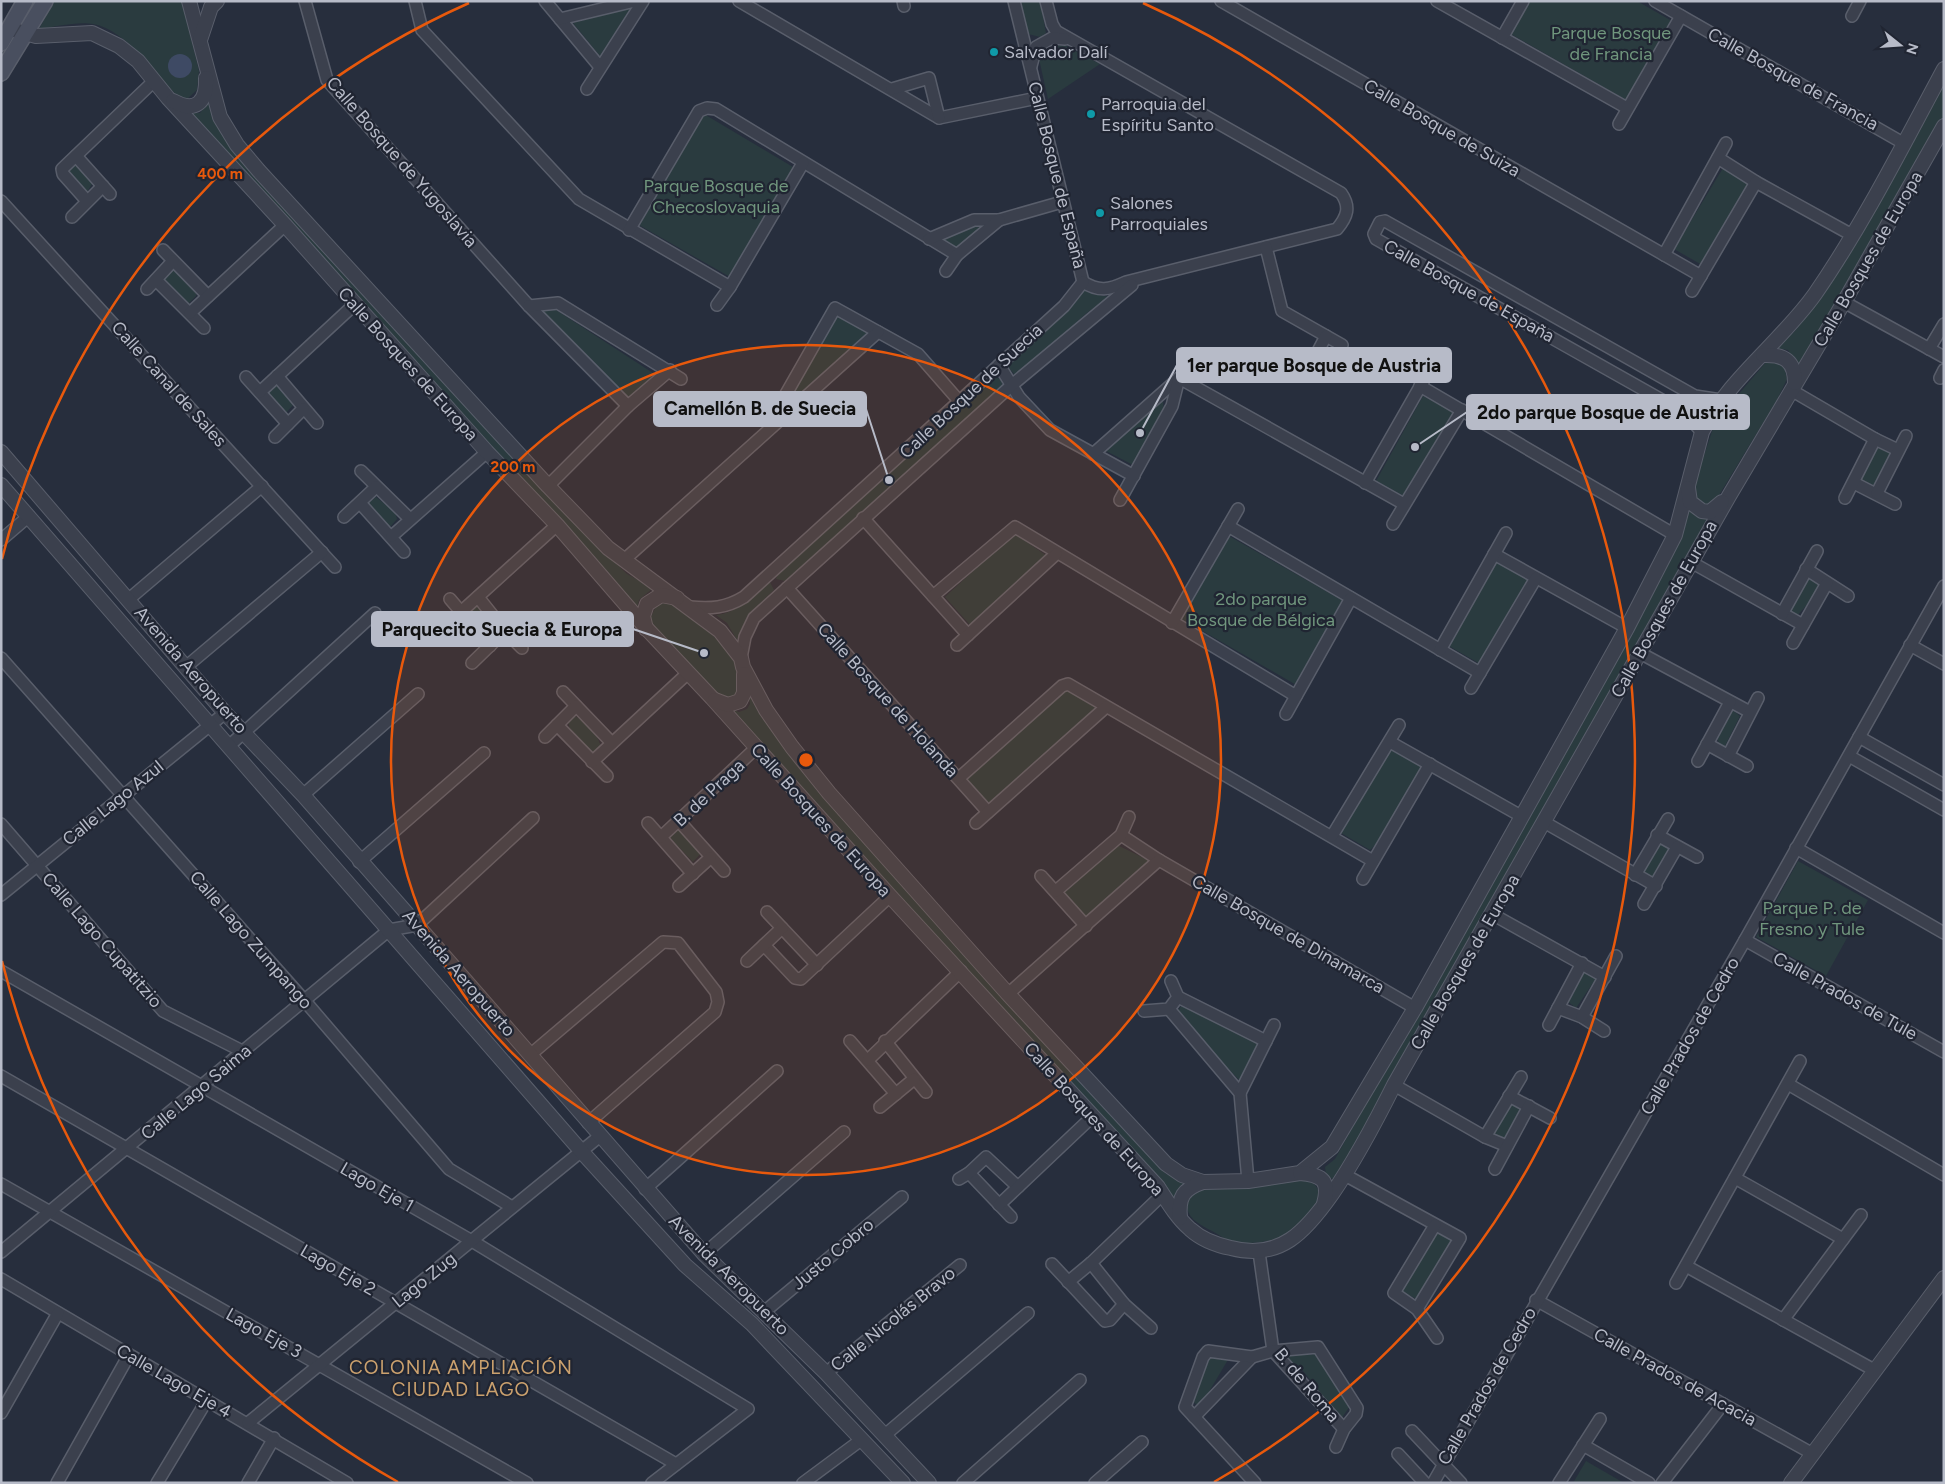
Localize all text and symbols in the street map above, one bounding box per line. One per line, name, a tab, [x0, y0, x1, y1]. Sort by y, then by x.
north arrow	[1875, 20, 1925, 70]
park label: Parque Bosque de Francia	[1551, 22, 1671, 65]
street label: Calle Bosque de Francia	[1704, 23, 1882, 135]
place label: Salvador Dalí	[1004, 41, 1109, 63]
text: N	[1902, 41, 1922, 56]
marker: Salvador Dalí	[988, 46, 1000, 58]
street label: Calle Bosque de Yugoslavia	[322, 72, 482, 252]
street label: Calle Bosque de Suiza	[1360, 74, 1524, 182]
street label: Calle Bosque de España	[1023, 79, 1091, 271]
place label: Parroquia del Espíritu Santo	[1101, 93, 1214, 136]
marker: Parroquia del Espíritu Santo	[1085, 108, 1097, 120]
text: 400 m	[197, 165, 243, 183]
street label: Calle Bosques de Europa	[1809, 167, 1927, 351]
park label: Parque Bosque de Checoslovaquia	[643, 175, 789, 218]
place label: Salones Parroquiales	[1110, 192, 1208, 235]
marker: Salones Parroquiales	[1094, 207, 1106, 219]
street label: Calle Bosque de España	[1380, 235, 1558, 347]
street label: Calle Bosques de Europa	[333, 283, 483, 445]
street label: Calle Canal de Sales	[107, 317, 231, 451]
street label: Calle Bosque de Suecia	[895, 319, 1047, 463]
callout: 1er parque Bosque de Austria	[1177, 348, 1451, 382]
text: 1er parque Bosque de Austria	[1187, 354, 1441, 377]
callout: Camellón B. de Suecia	[654, 392, 866, 426]
callout: 2do parque Bosque de Austria	[1467, 395, 1749, 429]
text: Camellón B. de Suecia	[664, 397, 856, 420]
text: 2do parque Bosque de Austria	[1477, 401, 1739, 424]
text: 200 m	[491, 458, 535, 476]
street label: Calle Bosques de Europa	[1606, 517, 1722, 701]
park label: 2do parque Bosque de Bélgica	[1187, 588, 1335, 631]
street label: Avenida Aeropuerto	[130, 602, 252, 738]
callout: Parquecito Suecia & Europa	[372, 612, 633, 646]
text: Parquecito Suecia & Europa	[382, 618, 622, 641]
street label: Calle Bosque de Holanda	[813, 618, 963, 782]
street label: Calle Bosques de Europa	[746, 739, 896, 901]
centre of rings	[797, 751, 815, 769]
street label: B. de Praga	[669, 754, 749, 832]
street label: Calle Lago Azul	[58, 756, 168, 850]
street label: Calle Lago Zumpango	[185, 866, 317, 1014]
street label: Calle Lago Cupatitzio	[37, 868, 167, 1012]
street label: Calle Bosque de Dinamarca	[1188, 870, 1388, 998]
street label: Calle Bosques de Europa	[1406, 870, 1524, 1054]
park label: Parque P. de Fresno y Tule	[1759, 897, 1865, 940]
street label: Avenida Aeropuerto	[398, 905, 520, 1041]
street label: Calle Prados de Tule	[1769, 947, 1921, 1045]
street label: Calle Prados de Cedro	[1636, 953, 1744, 1119]
street label: Calle Bosques de Europa	[1019, 1038, 1169, 1200]
street label: Calle Lago Saima	[136, 1039, 256, 1145]
street label: Lago Eje 1	[336, 1157, 418, 1217]
street label: Avenida Aeropuerto	[664, 1210, 794, 1340]
street label: Justo Cobro	[788, 1213, 878, 1295]
street label: Lago Eje 2	[296, 1240, 380, 1300]
street label: Lago Zug	[387, 1247, 461, 1313]
street label: Calle Nicolás Bravo	[826, 1262, 960, 1376]
street label: Lago Eje 3	[222, 1303, 306, 1363]
street label: Calle Prados de Cedro	[1433, 1303, 1541, 1469]
street label: Calle Prados de Acacia	[1590, 1323, 1760, 1431]
street label: Calle Lago Eje 4	[113, 1339, 235, 1423]
street label: B. de Roma	[1270, 1343, 1344, 1427]
district label: COLONIA AMPLIACIÓN CIUDAD LAGO	[349, 1356, 573, 1401]

